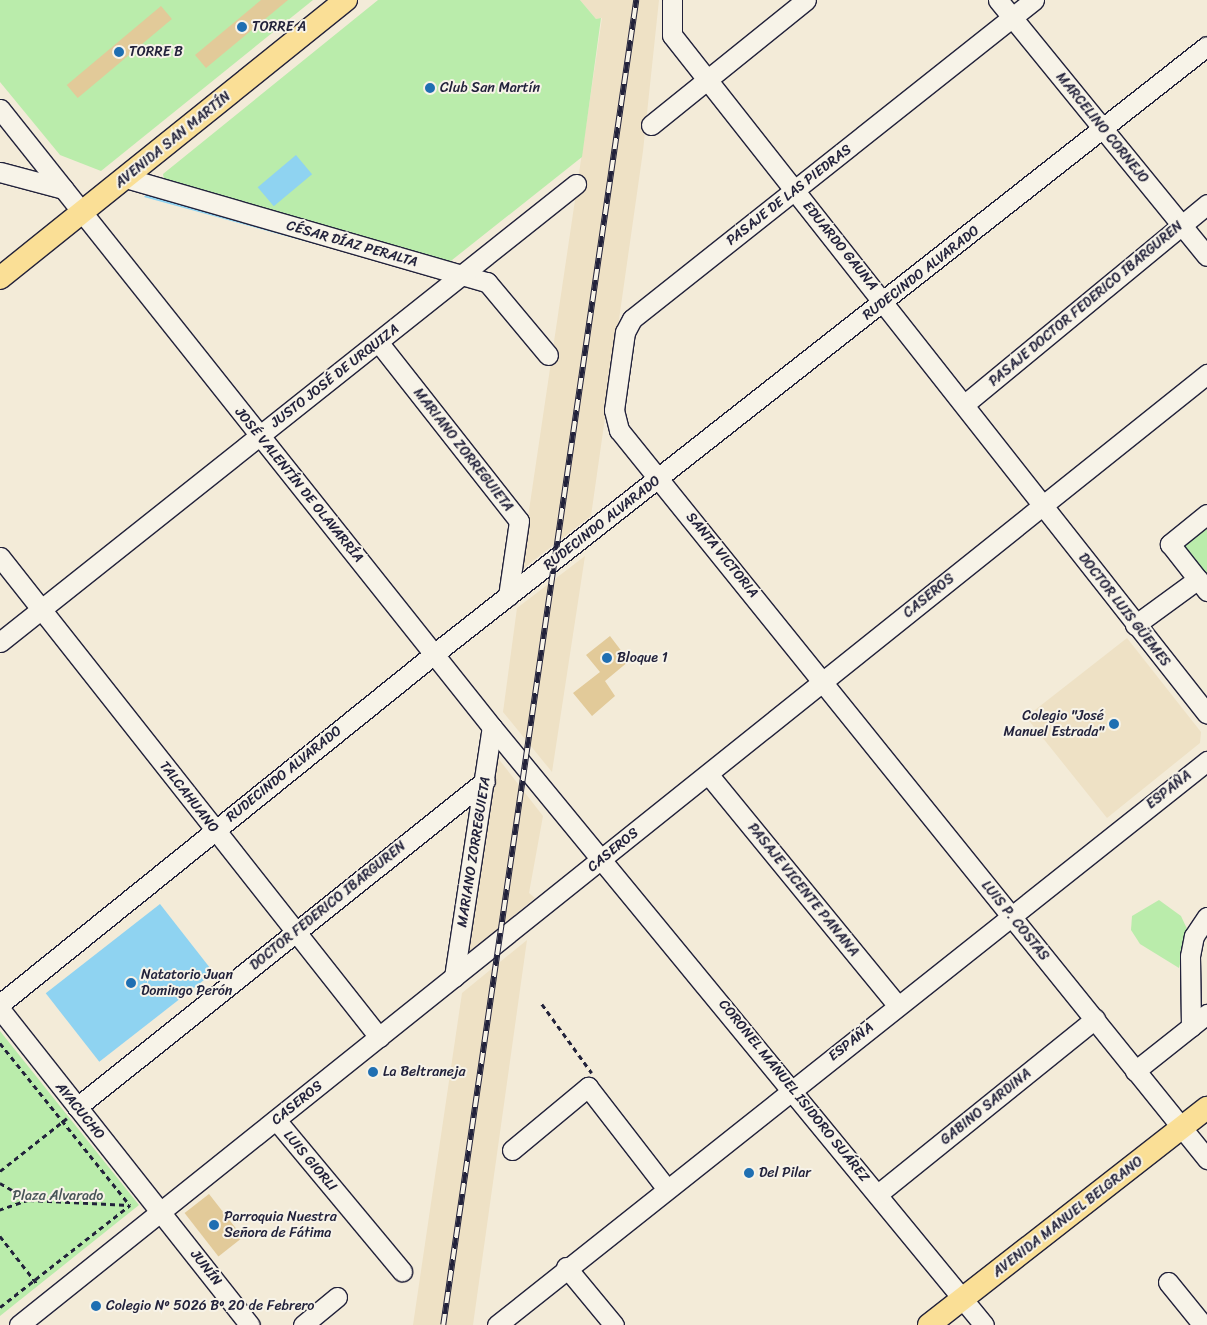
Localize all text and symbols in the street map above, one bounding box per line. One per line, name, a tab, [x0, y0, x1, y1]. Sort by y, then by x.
place label: TORRE A	[252, 19, 306, 35]
marker: TORRE A	[236, 21, 248, 33]
place label: TORRE B	[129, 44, 183, 60]
marker: TORRE B	[113, 46, 125, 58]
street label: MARCELINO CORNEJO	[1052, 69, 1152, 187]
place label: Club San Martín	[440, 80, 540, 96]
marker: Club San Martín	[424, 82, 436, 94]
street label: AVENIDA SAN MARTÍN	[112, 88, 234, 192]
street label: PASAJE DE LAS PIEDRAS	[722, 140, 856, 250]
street label: EDUARDO GAUNA	[799, 198, 881, 294]
street label: CÉSAR DÍAZ PERALTA	[284, 217, 420, 271]
street label: PASAJE DOCTOR FEDERICO IBARGUREN	[986, 218, 1186, 390]
street label: RUDECINDO ALVARADO	[859, 222, 983, 324]
street label: JUSTO JOSÉ DE URQUIZA	[268, 321, 402, 431]
street label: MARIANO ZORREGUIETA	[409, 385, 517, 515]
street label: JOSÉ VALENTÍN DE OLAVARRÍA	[231, 404, 367, 566]
street label: RUDECINDO ALVARADO	[540, 472, 664, 574]
street label: SANTA VICTORIA	[682, 508, 762, 602]
street label: DOCTOR LUIS GÜEMES	[1074, 550, 1174, 670]
street label: CASEROS	[900, 570, 958, 622]
place label: Bloque 1	[617, 650, 668, 666]
marker: Bloque 1	[601, 652, 613, 664]
place label: Colegio "José Manuel Estrada"	[1003, 708, 1104, 740]
marker: Colegio "José Manuel Estrada"	[1108, 718, 1120, 730]
street label: RUDECINDO ALVARADO	[222, 722, 346, 826]
street label: TALCAHUANO	[156, 758, 222, 836]
street label: ESPAÑA	[1143, 767, 1195, 813]
street label: MARIANO ZORREGUIETA	[454, 775, 494, 929]
street label: PASAJE VICENTE PANANA	[744, 820, 862, 960]
street label: CASEROS	[584, 824, 642, 876]
street label: DOCTOR FEDERICO IBARGUREN	[247, 838, 409, 974]
street label: LUIS P. COSTAS	[978, 878, 1052, 964]
place label: Natatorio Juan Domingo Perón	[141, 967, 233, 1000]
marker: Natatorio Juan Domingo Perón	[125, 977, 137, 989]
street label: CORONEL MANUEL ISIDORO SUÁREZ	[716, 997, 872, 1185]
street label: ESPAÑA	[825, 1019, 877, 1065]
place label: La Beltraneja	[383, 1064, 465, 1080]
street label: GABINO SARDINA	[937, 1065, 1035, 1149]
marker: La Beltraneja	[367, 1066, 379, 1078]
street label: CASEROS	[268, 1077, 326, 1129]
street label: AYACUCHO	[52, 1079, 108, 1143]
street label: LUIS GIORLI	[279, 1127, 341, 1195]
street label: AVENIDA MANUEL BELGRANO	[990, 1153, 1146, 1281]
place label: Del Pilar	[759, 1165, 811, 1181]
marker: Del Pilar	[743, 1167, 755, 1179]
park label: Plaza Alvarado	[13, 1188, 103, 1204]
place label: Parroquia Nuestra Señora de Fátima	[224, 1209, 337, 1242]
marker: Parroquia Nuestra Señora de Fátima	[208, 1219, 220, 1231]
street label: JUNÍN	[187, 1247, 225, 1289]
place label: Colegio Nº 5026 Bº 20 de Febrero	[106, 1298, 315, 1314]
marker: Colegio Nº 5026 Bº 20 de Febrero	[90, 1300, 102, 1312]

